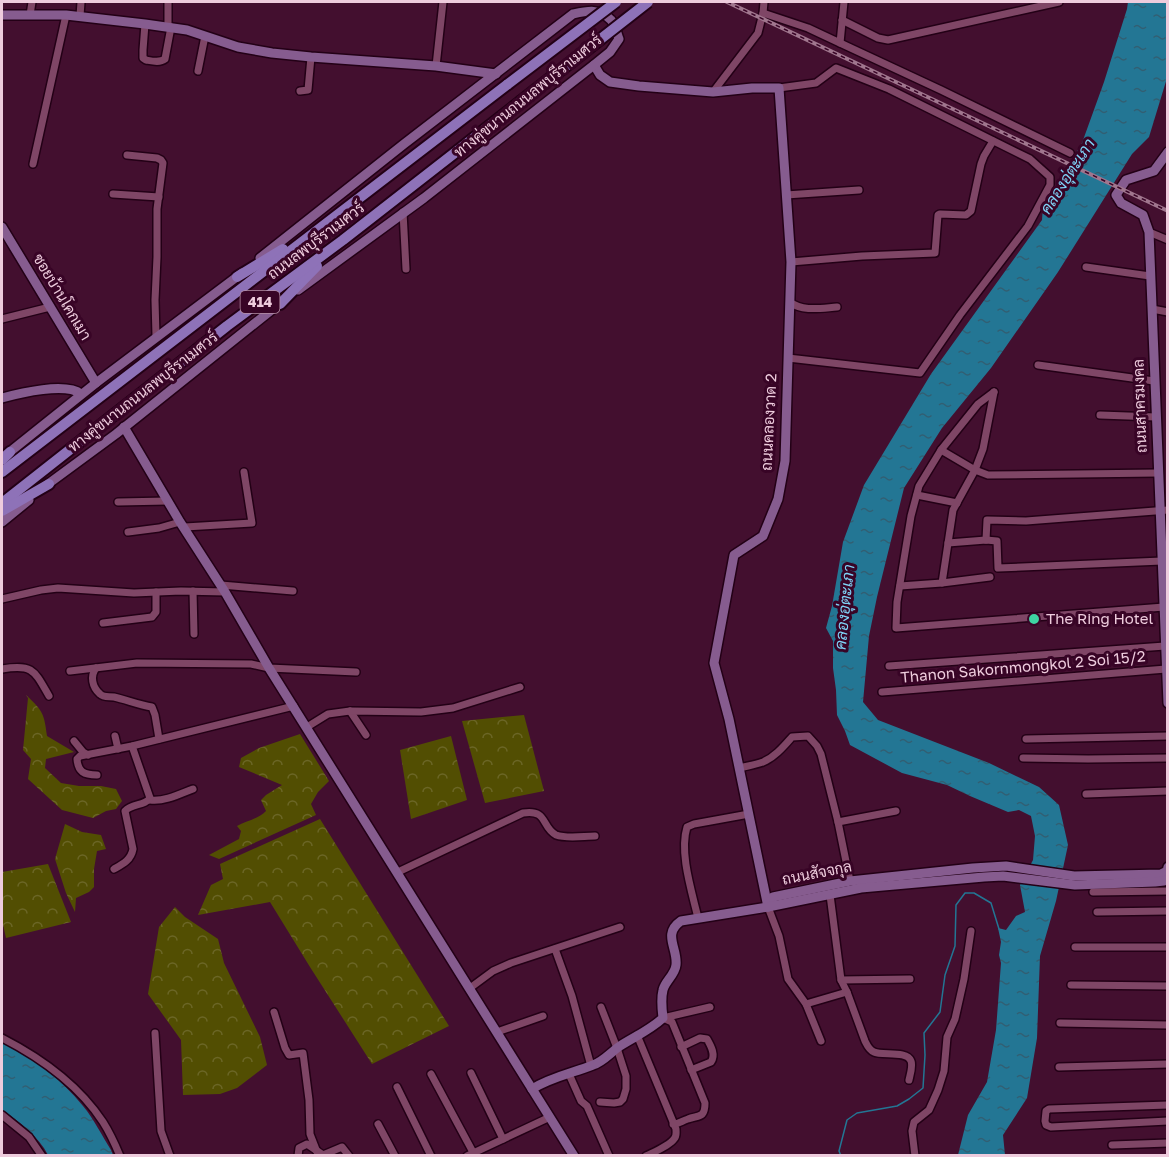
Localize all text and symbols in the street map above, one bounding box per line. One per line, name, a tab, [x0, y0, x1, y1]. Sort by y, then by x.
street label: ทางคู่ขนานถนนลพบุรีราเมศวร์	[450, 30, 607, 163]
water label: คลองอุ่ตะเภา	[1035, 134, 1101, 219]
street label: ถนนลพบุรีราเมศวร์	[263, 198, 369, 285]
street label: ซอยบ้านโคกเมา	[30, 250, 96, 343]
road number: 414	[240, 291, 280, 313]
street label: ทางคู่ขนานถนนลพบุรีราเมศวร์	[64, 327, 223, 458]
street label: ถนนสาครมงคล	[1128, 359, 1150, 453]
street label: ถนนคลองวาด 2	[756, 373, 780, 471]
water label: คลองอุ่ตะเภา	[830, 563, 860, 651]
place label: The Ring Hotel	[1046, 609, 1153, 627]
marker: The Ring Hotel	[1027, 612, 1041, 626]
street label: Thanon Sakornmongkol 2 Soi 15/2	[900, 646, 1146, 686]
street label: ถนนสัจจกุล	[780, 856, 854, 891]

